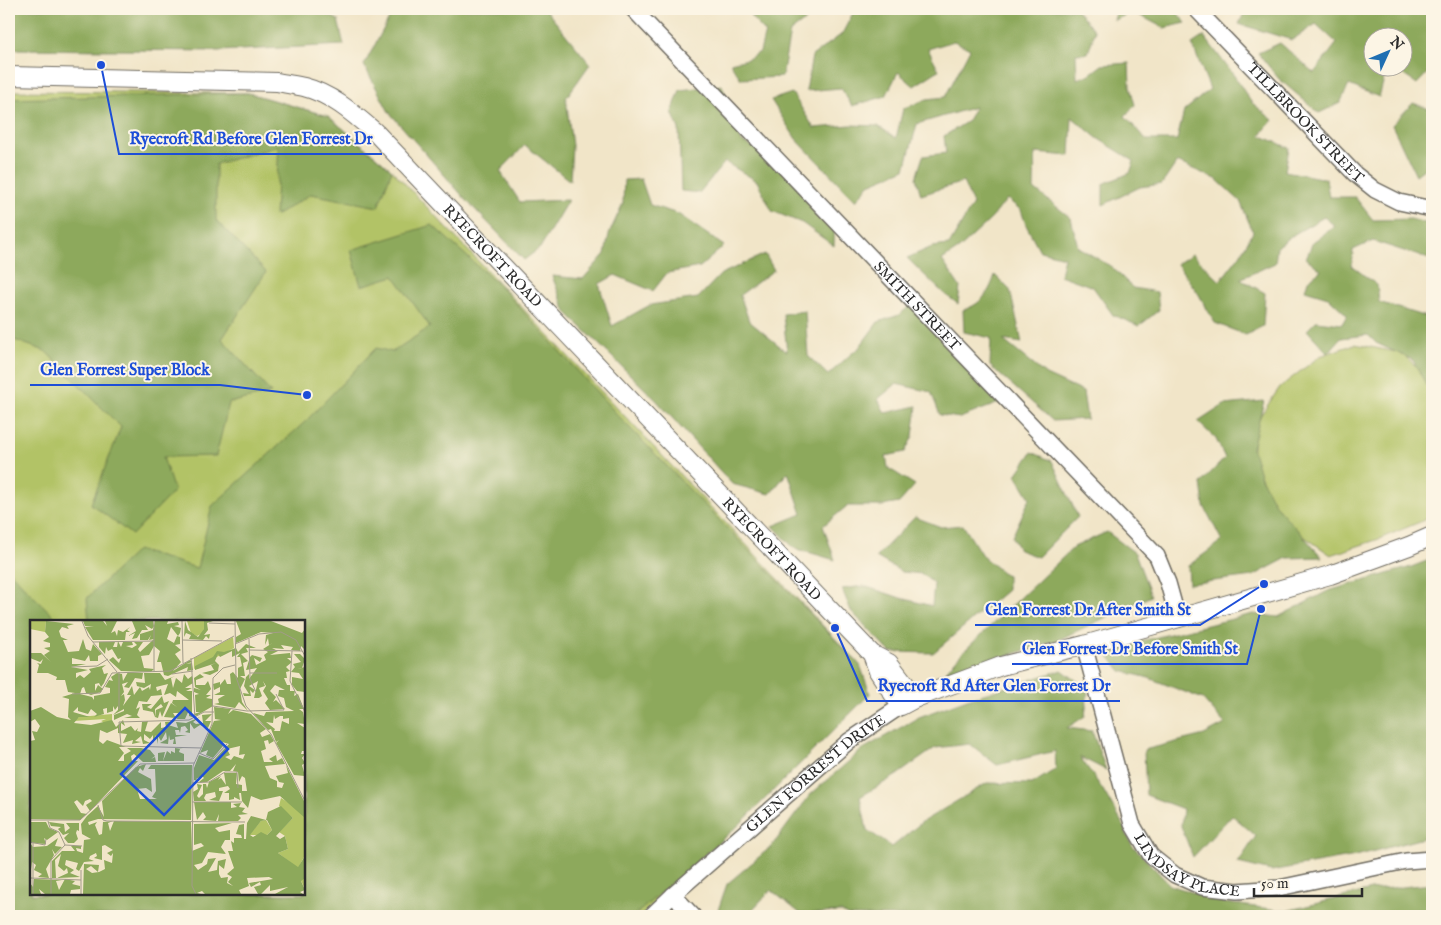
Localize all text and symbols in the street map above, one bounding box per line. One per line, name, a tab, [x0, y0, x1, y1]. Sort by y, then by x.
north arrow	[1364, 28, 1414, 78]
text: N	[1385, 32, 1407, 54]
street label: TILLBROOK STREET	[1243, 59, 1368, 187]
callout: Ryecroft Rd Before Glen Forrest Dr	[119, 123, 382, 154]
text: Ryecroft Rd Before Glen Forrest Dr	[129, 130, 373, 150]
street label: RYECROFT ROAD	[439, 200, 546, 311]
street label: SMITH STREET	[870, 257, 965, 355]
callout: Glen Forrest Super Block	[30, 354, 220, 385]
text: Glen Forrest Super Block	[40, 361, 210, 381]
street label: RYECROFT ROAD	[718, 493, 826, 605]
callout: Glen Forrest Dr After Smith St	[975, 594, 1200, 625]
text: Glen Forrest Dr After Smith St	[985, 601, 1191, 621]
inset map	[30, 620, 305, 895]
callout: Glen Forrest Dr Before Smith St	[1012, 633, 1247, 664]
text: Glen Forrest Dr Before Smith St	[1022, 640, 1238, 660]
callout: Ryecroft Rd After Glen Forrest Dr	[867, 670, 1120, 701]
text: Ryecroft Rd After Glen Forrest Dr	[877, 677, 1111, 697]
street label: GLEN FORREST DRIVE	[742, 710, 889, 837]
street label: LINDSAY PLACE	[1130, 829, 1241, 901]
scale bar	[1254, 865, 1361, 897]
text: 50 m	[1261, 874, 1289, 893]

